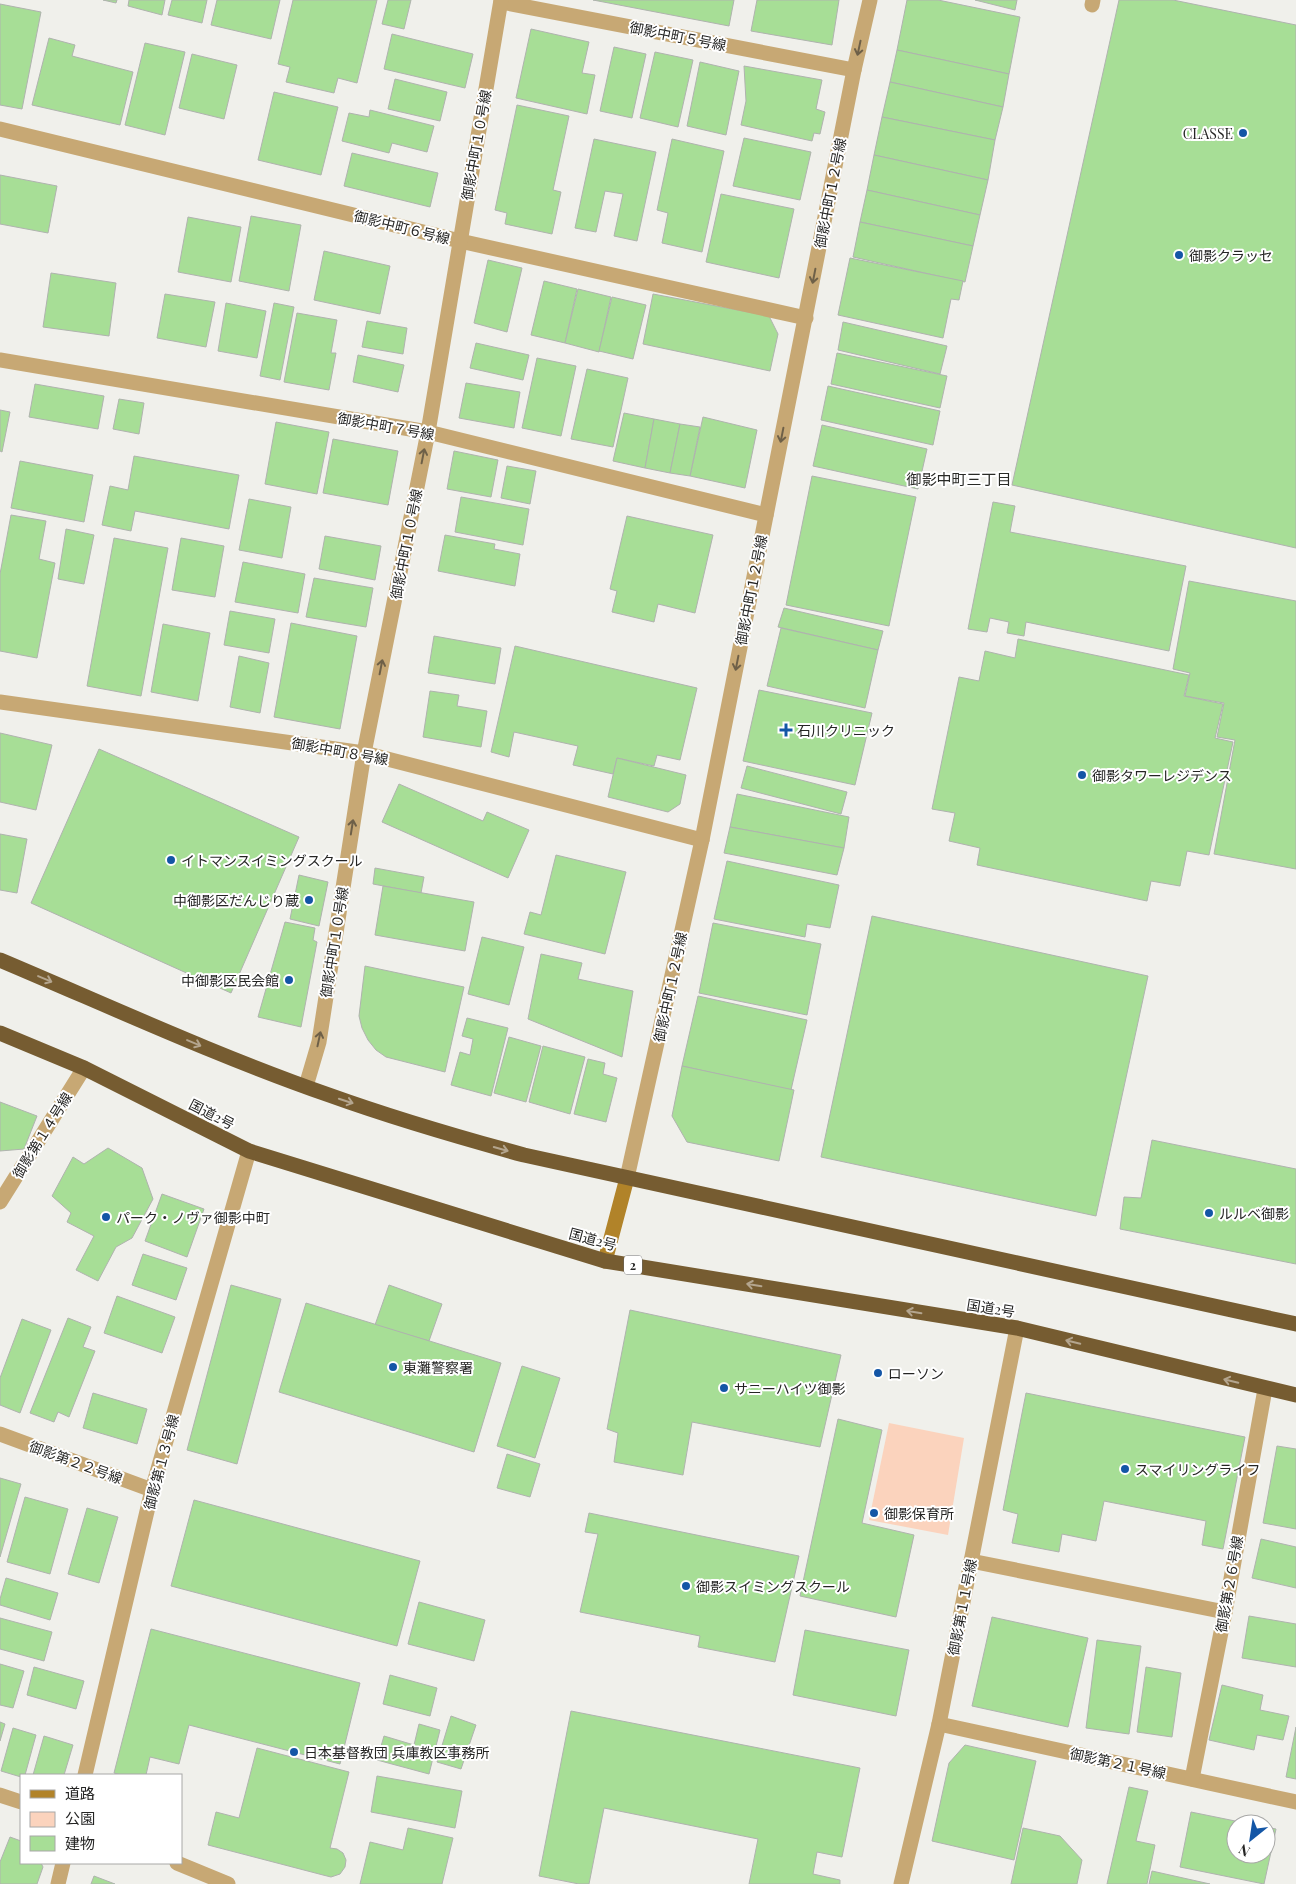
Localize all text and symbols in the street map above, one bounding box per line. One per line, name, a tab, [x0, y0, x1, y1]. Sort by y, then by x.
street label: 御影中町５号線	[628, 17, 728, 55]
one-way arrow	[854, 39, 863, 55]
street label: 御影中町１０号線	[457, 88, 495, 202]
place label: CLASSE	[1183, 124, 1233, 143]
marker: CLASSE	[1237, 127, 1249, 139]
street label: 御影中町１２号線	[810, 136, 850, 250]
street label: 御影中町６号線	[352, 206, 452, 248]
place label: 御影クラッセ	[1189, 246, 1273, 265]
marker: 御影クラッセ	[1173, 249, 1185, 261]
one-way arrow	[809, 267, 819, 283]
street label: 御影中町７号線	[336, 408, 436, 444]
one-way arrow	[777, 427, 787, 443]
one-way arrow	[419, 449, 428, 465]
district label: 御影中町三丁目	[906, 469, 1012, 489]
street label: 御影中町１０号線	[386, 487, 426, 601]
street label: 御影中町１２号線	[731, 533, 771, 647]
one-way arrow	[732, 655, 741, 671]
one-way arrow	[377, 660, 386, 676]
place label: 石川クリニック	[797, 721, 895, 740]
marker: 石川クリニック	[779, 723, 793, 737]
street label: 御影中町８号線	[290, 733, 390, 769]
place label: 御影タワーレジデンス	[1092, 766, 1232, 785]
marker: 御影タワーレジデンス	[1076, 769, 1088, 781]
one-way arrow	[347, 819, 357, 835]
place label: イトマンスイミングスクール	[181, 851, 363, 870]
marker: イトマンスイミングスクール	[165, 854, 177, 866]
street label: 御影中町１０号線	[316, 885, 352, 999]
place label: 中御影区だんじり蔵	[173, 891, 299, 910]
marker: 中御影区だんじり蔵	[303, 894, 315, 906]
street label: 御影中町１２号線	[649, 930, 691, 1044]
place label: 中御影区民会館	[181, 971, 279, 990]
marker: 中御影区民会館	[283, 974, 295, 986]
one-way arrow	[37, 975, 52, 985]
one-way arrow	[315, 1032, 324, 1048]
one-way arrow	[186, 1039, 201, 1048]
street label: 御影第１４号線	[8, 1088, 76, 1182]
street label: 国道2号	[186, 1094, 238, 1134]
one-way arrow	[338, 1097, 353, 1106]
one-way arrow	[493, 1145, 509, 1154]
place label: ルルベ御影	[1219, 1204, 1289, 1223]
marker: ルルベ御影	[1203, 1207, 1215, 1219]
place label: パーク・ノヴァ御影中町	[116, 1208, 270, 1227]
marker: パーク・ノヴァ御影中町	[100, 1211, 112, 1223]
street label: 国道2号	[567, 1224, 619, 1254]
road number: 2	[624, 1256, 642, 1274]
one-way arrow	[746, 1280, 762, 1290]
street label: 国道2号	[965, 1295, 1017, 1321]
one-way arrow	[906, 1306, 922, 1316]
one-way arrow	[1066, 1337, 1082, 1346]
place label: 東灘警察署	[403, 1358, 473, 1377]
marker: 東灘警察署	[387, 1361, 399, 1373]
place label: ローソン	[888, 1364, 944, 1383]
marker: ローソン	[872, 1367, 884, 1379]
one-way arrow	[1224, 1376, 1240, 1385]
place label: サニーハイツ御影	[734, 1379, 845, 1398]
marker: サニーハイツ御影	[718, 1382, 730, 1394]
street label: 御影第１３号線	[139, 1412, 183, 1512]
street label: 御影第２２号線	[27, 1436, 125, 1488]
place label: スマイリングライフ	[1135, 1460, 1261, 1479]
marker: スマイリングライフ	[1119, 1463, 1131, 1475]
place label: 御影保育所	[884, 1504, 954, 1523]
marker: 御影保育所	[868, 1507, 880, 1519]
street label: 御影第２６号線	[1211, 1534, 1247, 1634]
street label: 御影第１１号線	[943, 1557, 981, 1657]
place label: 御影スイミングスクール	[696, 1577, 850, 1596]
marker: 御影スイミングスクール	[680, 1580, 692, 1592]
place label: 日本基督教団 兵庫教区事務所	[304, 1743, 490, 1762]
street label: 御影第２１号線	[1068, 1744, 1168, 1782]
marker: 日本基督教団 兵庫教区事務所	[288, 1746, 300, 1758]
legend	[20, 1774, 182, 1864]
text: 道路	[65, 1783, 95, 1803]
text: 公園	[65, 1808, 95, 1828]
north arrow	[1226, 1814, 1276, 1864]
text: 建物	[65, 1833, 95, 1853]
text: N	[1235, 1840, 1253, 1861]

